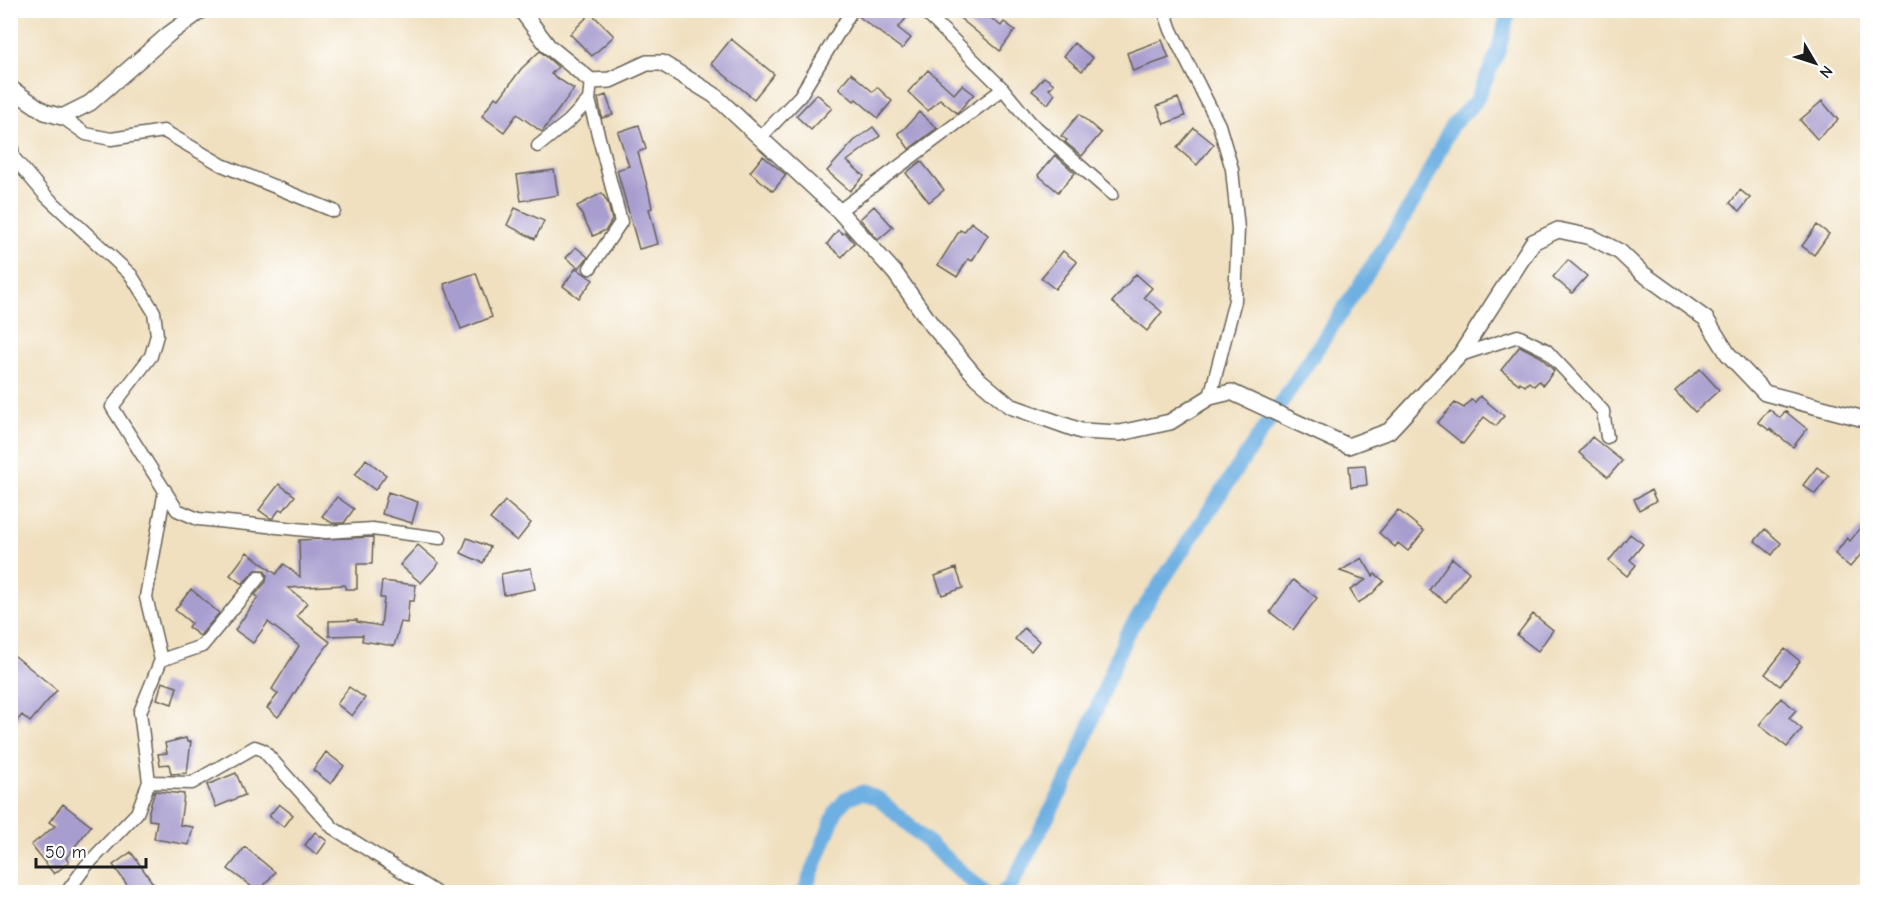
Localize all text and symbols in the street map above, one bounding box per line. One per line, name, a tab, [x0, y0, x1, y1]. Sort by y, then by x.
north arrow	[1785, 33, 1845, 93]
text: N	[1816, 62, 1836, 82]
scale bar	[36, 831, 146, 869]
text: 50 m	[45, 842, 87, 863]

